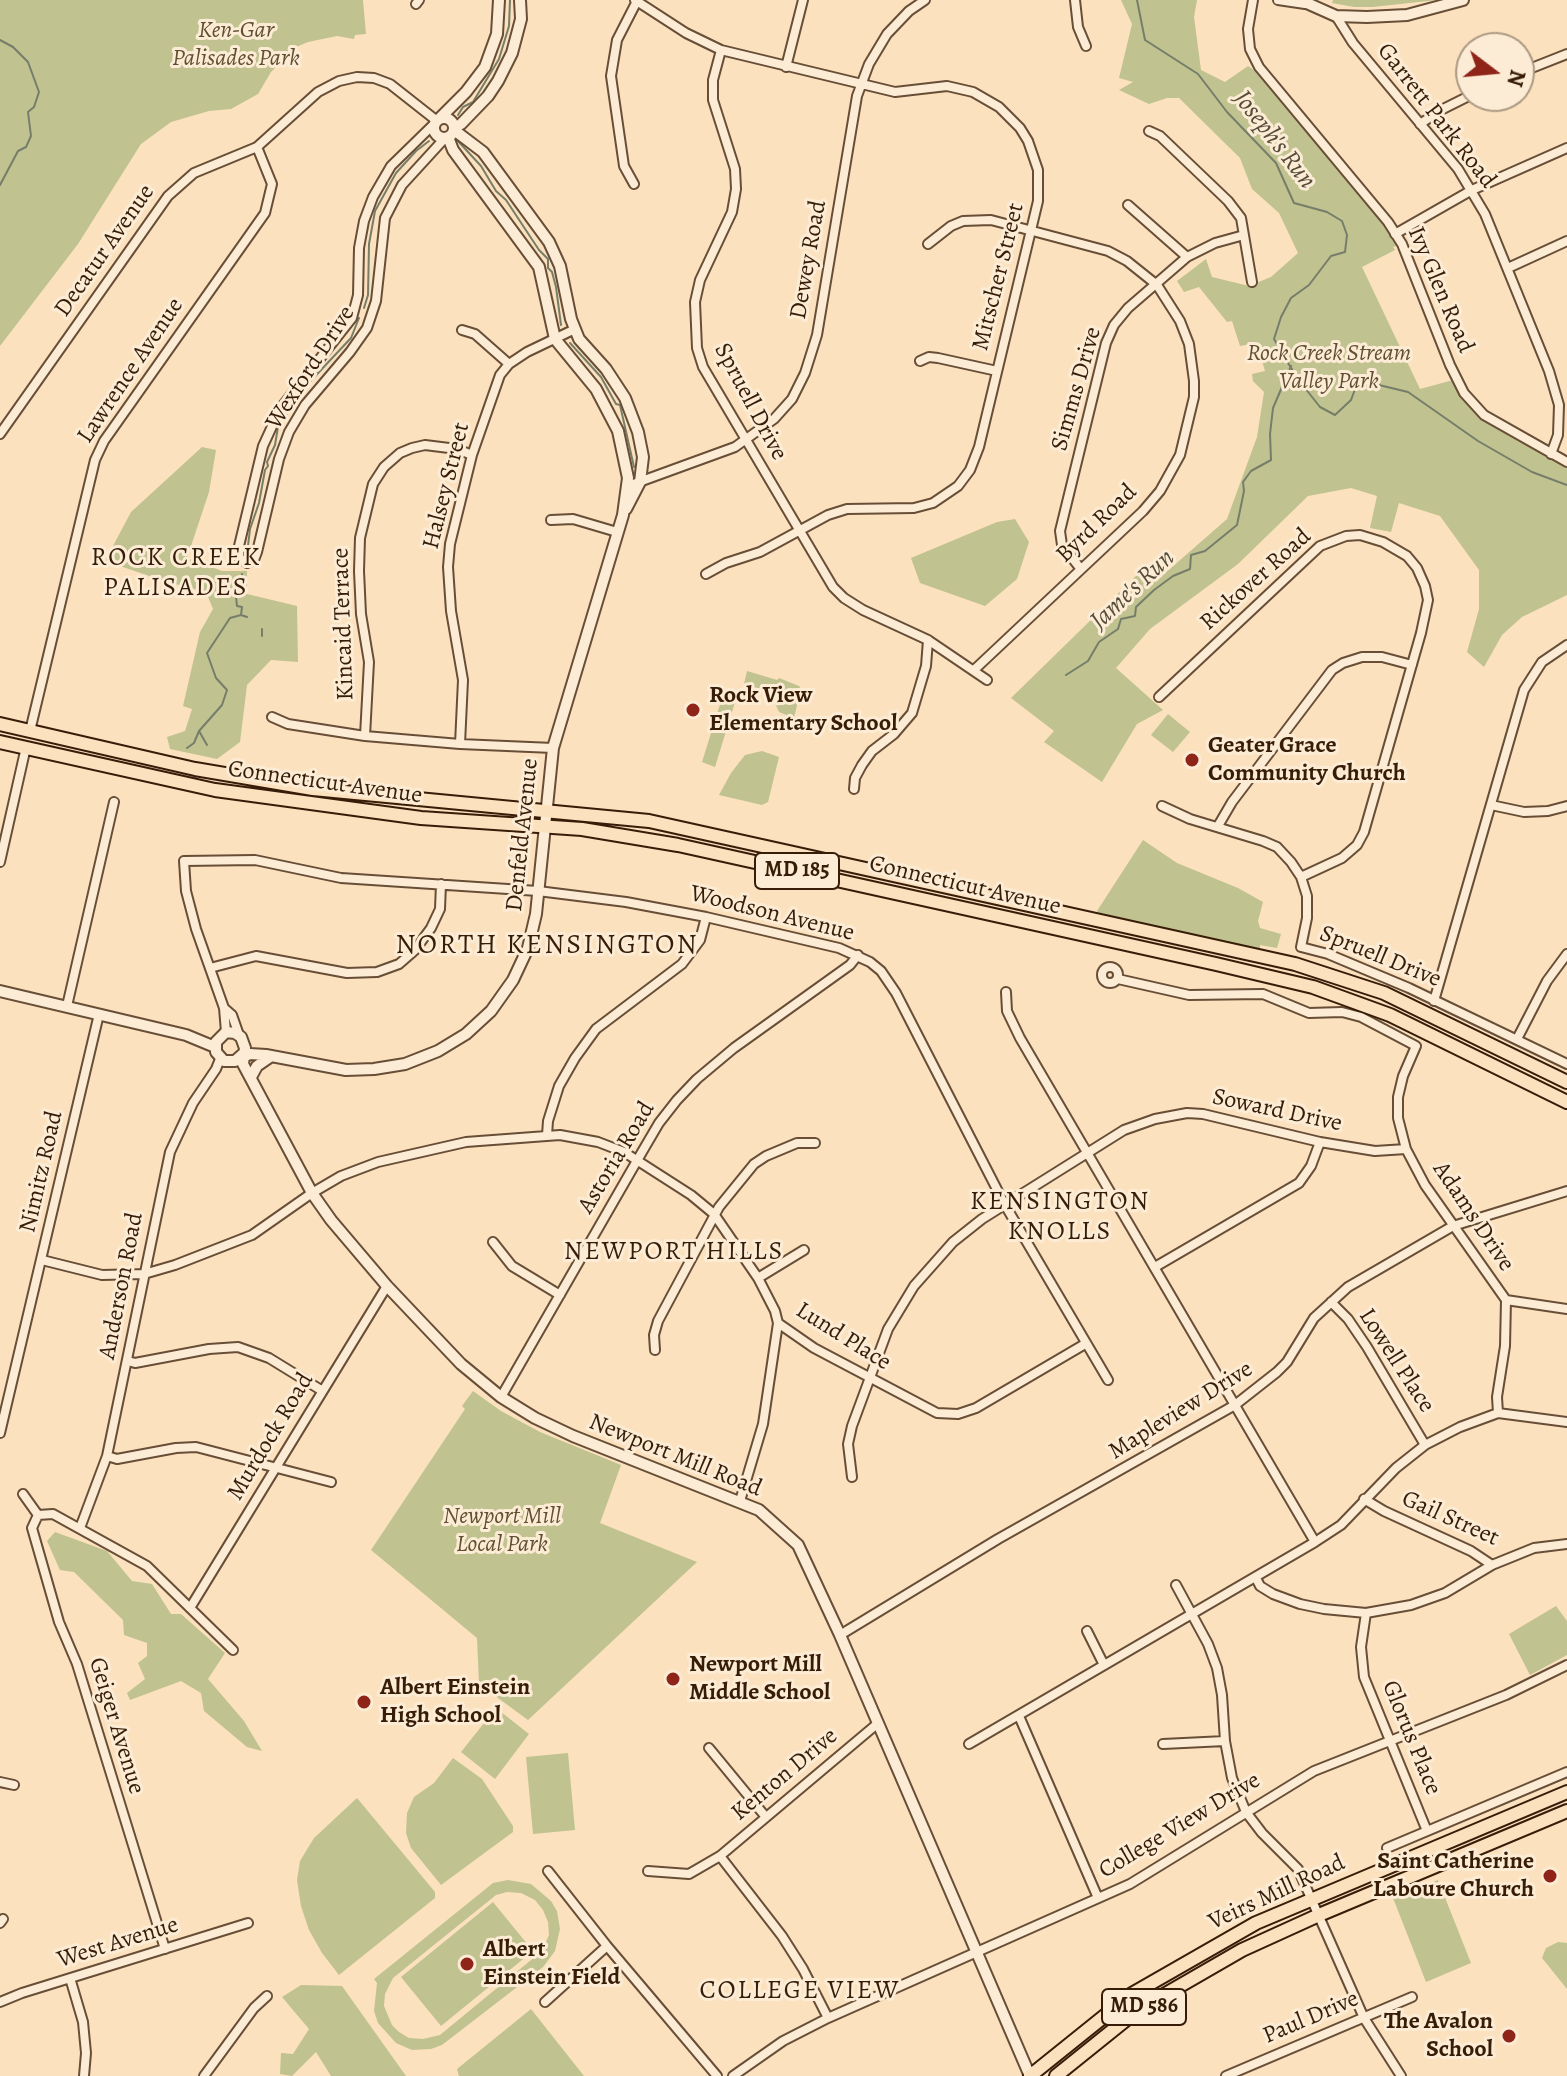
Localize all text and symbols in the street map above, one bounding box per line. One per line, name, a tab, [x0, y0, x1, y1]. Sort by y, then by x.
park label: Ken-Gar Palisades Park	[172, 17, 300, 73]
north arrow	[1455, 32, 1535, 112]
street label: Garrett Park Road	[1370, 38, 1502, 194]
text: N	[1500, 66, 1533, 90]
water label: Joseph's Run	[1226, 85, 1322, 195]
street label: Decatur Avenue	[49, 179, 161, 323]
street label: Dewey Road	[784, 198, 834, 322]
street label: Mitscher Street	[967, 200, 1031, 354]
street label: Ivy Glen Road	[1401, 223, 1479, 357]
street label: Lawrence Avenue	[72, 293, 190, 449]
street label: Wexford Drive	[260, 301, 362, 435]
street label: Simms Drive	[1046, 324, 1108, 454]
street label: Spruell Drive	[707, 338, 793, 466]
park label: Rock Creek Stream Valley Park	[1247, 340, 1411, 396]
street label: Halsey Street	[417, 420, 477, 552]
street label: Byrd Road	[1051, 478, 1143, 570]
street label: Rickover Road	[1195, 523, 1317, 637]
district label: ROCK CREEK PALISADES	[91, 543, 261, 604]
water label: Jame's Run	[1084, 543, 1182, 637]
street label: Kincaid Terrace	[327, 547, 361, 701]
place label: Rock View Elementary School	[709, 682, 897, 738]
marker: Rock View Elementary School	[684, 701, 702, 719]
place label: Geater Grace Community Church	[1208, 732, 1406, 788]
marker: Geater Grace Community Church	[1183, 751, 1201, 769]
street label: Connecticut Avenue	[226, 755, 424, 811]
street label: Denfeld Avenue	[501, 757, 545, 913]
street label: Connecticut Avenue	[866, 850, 1064, 922]
road number: MD 185	[755, 853, 839, 889]
street label: Woodson Avenue	[687, 880, 857, 948]
street label: Spruell Drive	[1315, 920, 1445, 994]
district label: NORTH KENSINGTON	[395, 929, 699, 963]
street label: Soward Drive	[1209, 1083, 1345, 1139]
street label: Astoria Road	[572, 1097, 662, 1219]
street label: Nimitz Road	[14, 1108, 70, 1236]
street label: Adams Drive	[1426, 1157, 1520, 1277]
district label: KENSINGTON KNOLLS	[970, 1187, 1150, 1248]
street label: Anderson Road	[94, 1210, 150, 1362]
district label: NEWPORT HILLS	[564, 1237, 784, 1269]
street label: Lund Place	[790, 1296, 896, 1378]
street label: Lowell Place	[1352, 1304, 1440, 1418]
street label: Mapleview Drive	[1104, 1355, 1258, 1467]
street label: Murdock Road	[222, 1368, 320, 1506]
street label: Newport Mill Road	[584, 1408, 766, 1504]
street label: Gail Street	[1397, 1485, 1503, 1553]
park label: Newport Mill Local Park	[443, 1503, 561, 1559]
place label: Newport Mill Middle School	[689, 1651, 830, 1707]
street label: Geiger Avenue	[82, 1654, 150, 1798]
marker: Newport Mill Middle School	[664, 1670, 682, 1688]
place label: Albert Einstein High School	[380, 1674, 530, 1730]
street label: Glorus Place	[1375, 1677, 1447, 1799]
marker: Albert Einstein High School	[355, 1693, 373, 1711]
street label: Kenton Drive	[726, 1722, 844, 1828]
street label: College View Drive	[1094, 1767, 1266, 1885]
place label: Saint Catherine Laboure Church	[1373, 1848, 1534, 1904]
street label: Veirs Mill Road	[1204, 1849, 1350, 1937]
marker: Saint Catherine Laboure Church	[1541, 1867, 1559, 1885]
street label: West Avenue	[54, 1911, 182, 1975]
place label: Albert Einstein Field	[483, 1936, 620, 1992]
marker: Albert Einstein Field	[458, 1955, 476, 1973]
district label: COLLEGE VIEW	[700, 1976, 900, 2008]
street label: Paul Drive	[1259, 1985, 1363, 2051]
road number: MD 586	[1102, 1989, 1186, 2025]
place label: The Avalon School	[1384, 2008, 1493, 2064]
marker: The Avalon School	[1500, 2027, 1518, 2045]

